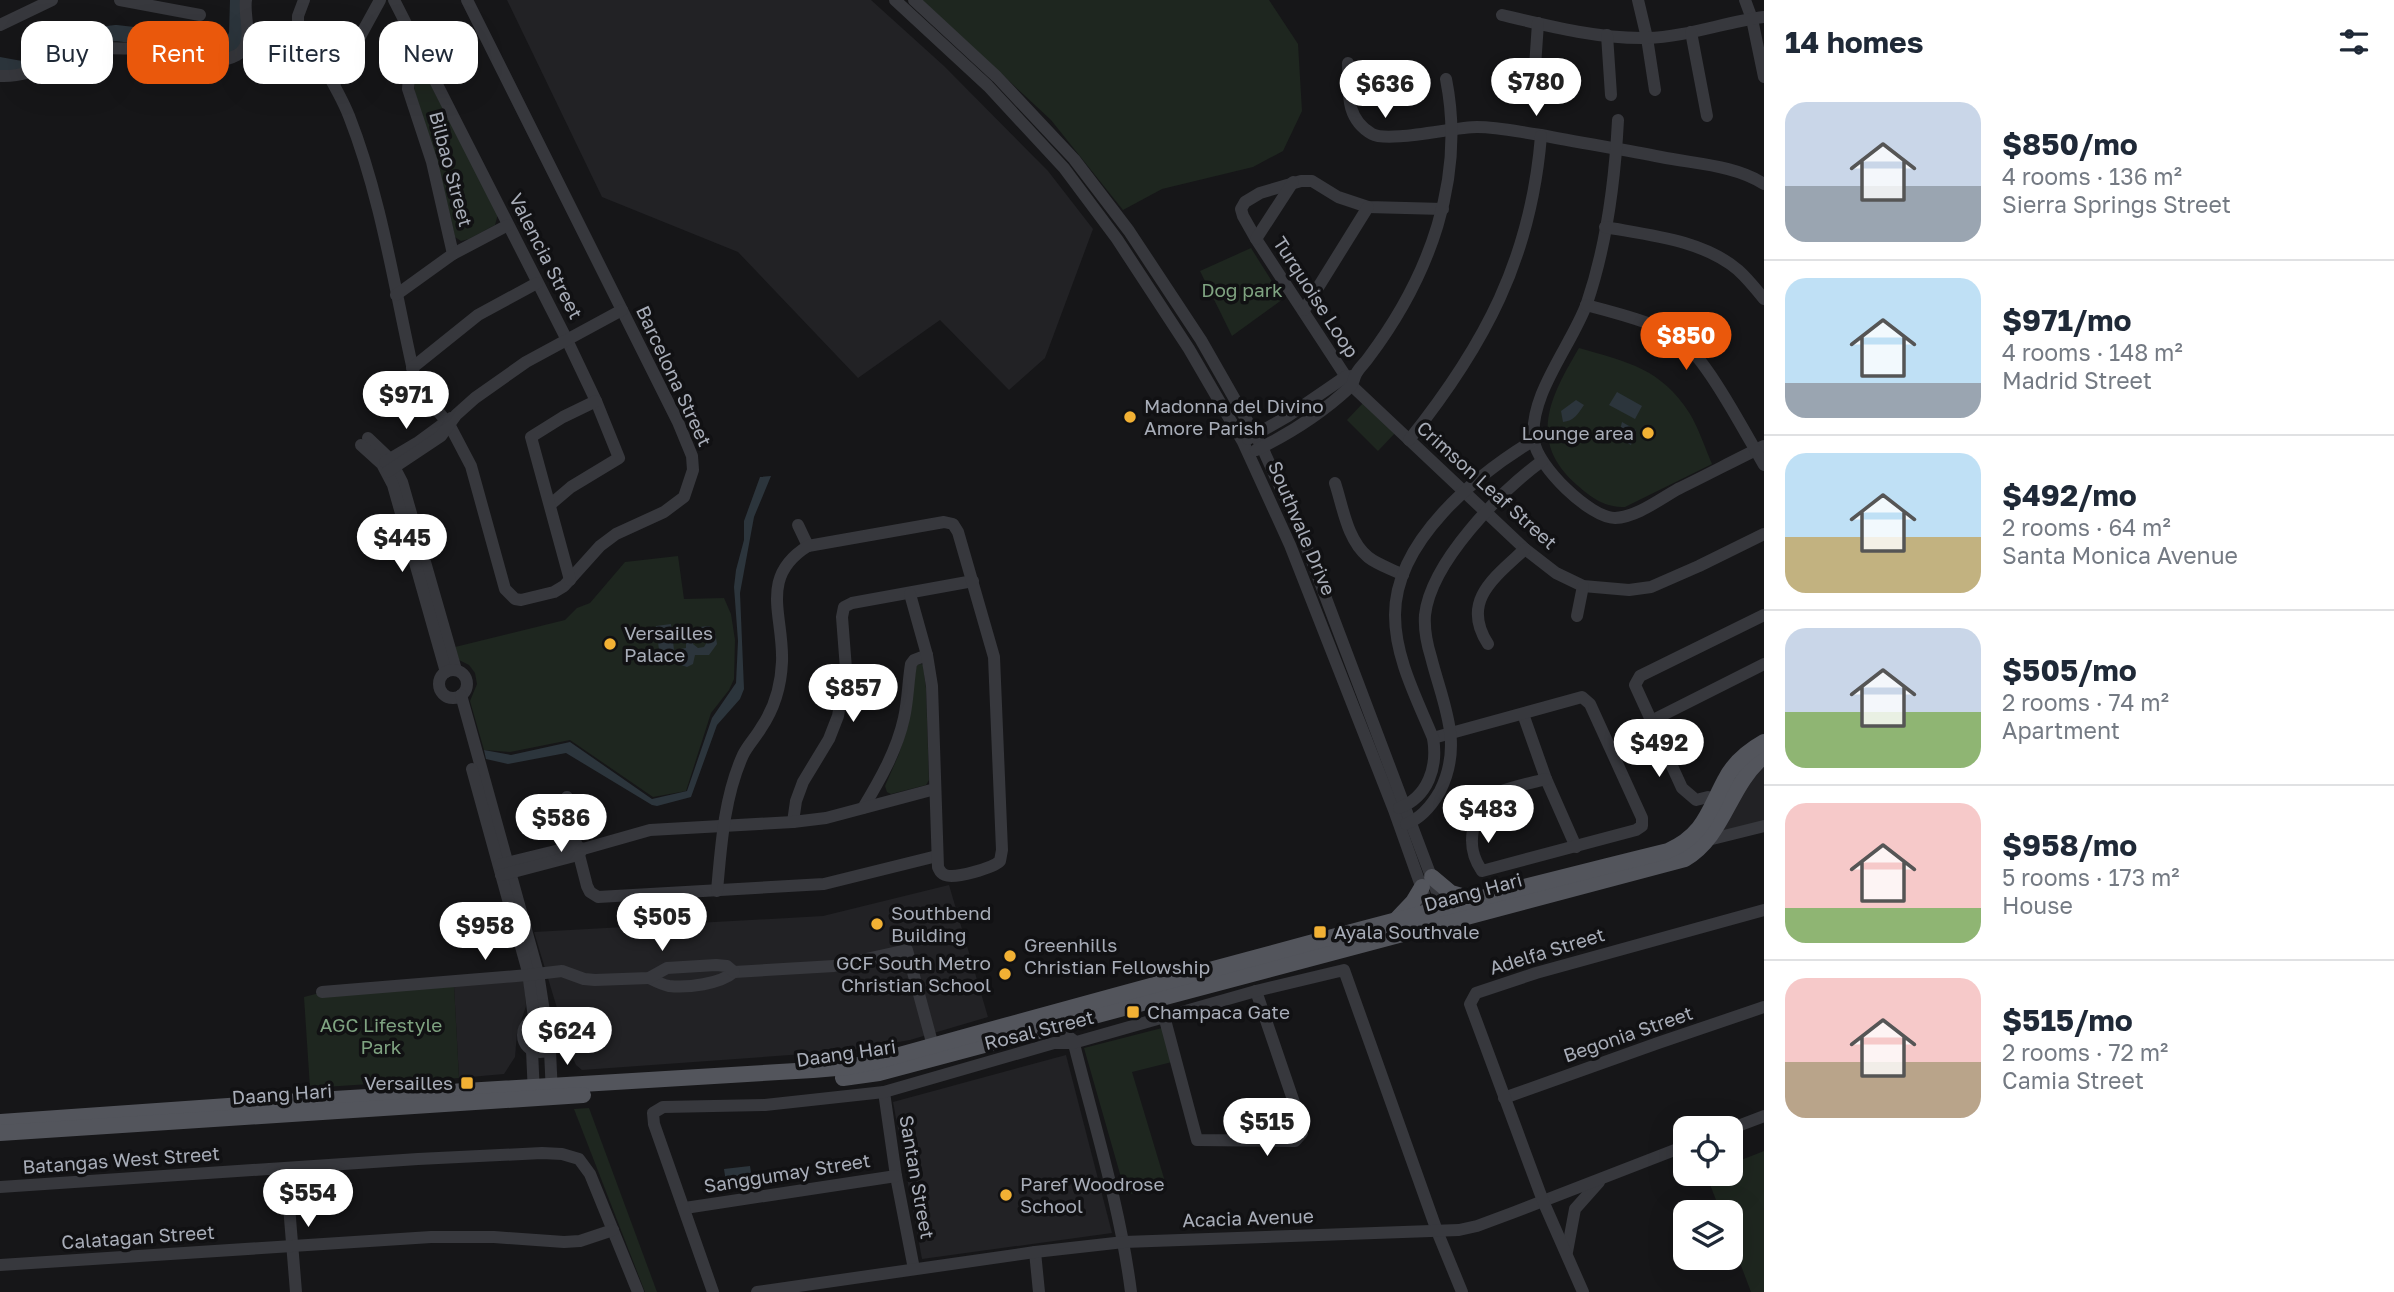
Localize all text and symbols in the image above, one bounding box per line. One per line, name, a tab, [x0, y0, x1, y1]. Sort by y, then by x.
chip: Buy	[21, 21, 113, 84]
chip: Rent	[127, 21, 229, 84]
chip: Filters	[243, 21, 365, 84]
chip: New	[379, 21, 478, 84]
icon: filters	[2335, 23, 2373, 61]
text: 14 homes	[1785, 24, 1924, 60]
pin: $780	[1495, 58, 1577, 118]
pin: $636	[1344, 60, 1426, 120]
text: $780	[1507, 67, 1565, 95]
text: $636	[1356, 69, 1414, 97]
street label: Bilbao Street	[425, 109, 478, 229]
text: $850/mo	[2002, 126, 2138, 162]
icon: home	[1841, 130, 1925, 214]
text: 4 rooms · 136 m²	[2002, 162, 2182, 190]
street label: Valencia Street	[505, 189, 588, 323]
text: Sierra Springs Street	[2002, 190, 2231, 218]
street label: Turquoise Loop	[1269, 232, 1364, 361]
park label: Dog park	[1201, 278, 1283, 301]
street label: Barcelona Street	[632, 302, 717, 450]
text: $971/mo	[2002, 302, 2132, 338]
icon: home	[1841, 306, 1925, 390]
pin: $850	[1645, 312, 1727, 372]
text: $850	[1656, 321, 1716, 349]
text: 4 rooms · 148 m²	[2002, 338, 2183, 366]
text: Madrid Street	[2002, 366, 2152, 394]
pin: $971	[365, 372, 447, 431]
text: $971	[379, 380, 433, 408]
place label: Madonna del Divino Amore Parish	[1144, 394, 1324, 439]
marker: Madonna del Divino Amore Parish	[1122, 409, 1138, 425]
street label: Crimson Leaf Street	[1413, 416, 1562, 554]
place label: Lounge area	[1522, 421, 1634, 444]
marker: Lounge area	[1640, 425, 1656, 441]
street label: Southvale Drive	[1264, 457, 1341, 598]
text: $492/mo	[2002, 477, 2137, 513]
icon: home	[1841, 481, 1925, 565]
text: 2 rooms · 64 m²	[2002, 513, 2171, 541]
pin: $445	[361, 514, 443, 574]
text: $445	[373, 523, 431, 551]
text: Santa Monica Avenue	[2002, 541, 2238, 569]
place label: Versailles Palace	[624, 621, 713, 666]
marker: Versailles Palace	[602, 636, 618, 652]
text: $505/mo	[2002, 652, 2137, 688]
icon: home	[1841, 656, 1925, 740]
pin: $857	[812, 664, 894, 724]
text: $857	[825, 673, 881, 701]
text: 2 rooms · 74 m²	[2002, 688, 2169, 716]
text: Apartment	[2002, 716, 2120, 744]
pin: $492	[1618, 720, 1700, 779]
text: $492	[1630, 728, 1688, 756]
pin: $483	[1447, 786, 1529, 845]
pin: $586	[520, 794, 602, 854]
text: $483	[1459, 794, 1517, 822]
text: $586	[532, 803, 590, 831]
text: $958/mo	[2002, 827, 2137, 863]
icon: home	[1841, 831, 1925, 915]
text: 5 rooms · 173 m²	[2002, 863, 2180, 891]
street label: Daang Hari	[1421, 867, 1524, 916]
text: House	[2002, 891, 2073, 919]
pin: $505	[621, 894, 703, 953]
place label: Southbend Building	[891, 901, 991, 946]
pin: $958	[444, 902, 526, 962]
text: $505	[633, 902, 691, 930]
text: $958	[456, 911, 514, 939]
marker: Southbend Building	[869, 916, 885, 932]
place label: Ayala Southvale	[1334, 920, 1480, 943]
street label: Adelfa Street	[1486, 922, 1607, 979]
marker: Ayala Southvale	[1312, 924, 1328, 940]
place label: Greenhills Christian Fellowship	[1024, 933, 1210, 978]
marker: Greenhills Christian Fellowship	[1002, 948, 1018, 964]
place label: GCF South Metro Christian School	[836, 951, 991, 996]
marker: GCF South Metro Christian School	[997, 966, 1013, 982]
place label: Champaca Gate	[1147, 1000, 1290, 1023]
street label: Begonia Street	[1560, 1001, 1696, 1066]
text: $515/mo	[2002, 1002, 2133, 1038]
marker: Champaca Gate	[1125, 1004, 1141, 1020]
street label: Rosal Street	[982, 1005, 1096, 1054]
icon: home	[1841, 1006, 1925, 1090]
pin: $624	[526, 1007, 608, 1067]
park label: AGC Lifestyle Park	[320, 1013, 442, 1058]
text: $624	[538, 1016, 596, 1044]
street label: Daang Hari	[795, 1034, 897, 1071]
text: 2 rooms · 72 m²	[2002, 1038, 2168, 1066]
text: Camia Street	[2002, 1066, 2144, 1094]
place label: Versailles	[364, 1071, 453, 1094]
marker: Versailles	[459, 1075, 475, 1091]
street label: Daang Hari	[231, 1079, 333, 1108]
pin: $515	[1226, 1098, 1308, 1158]
text: $515	[1239, 1107, 1295, 1135]
street label: Santan Street	[895, 1113, 940, 1241]
map controls	[1673, 1116, 1743, 1270]
button: locate	[1673, 1116, 1743, 1186]
street label: Batangas West Street	[22, 1141, 220, 1178]
street label: Sanggumay Street	[702, 1148, 872, 1197]
pin: $554	[267, 1170, 349, 1229]
place label: Paref Woodrose School	[1020, 1172, 1164, 1217]
text: $554	[279, 1178, 337, 1206]
marker: Paref Woodrose School	[998, 1187, 1014, 1203]
button: layers	[1673, 1200, 1743, 1270]
street label: Acacia Avenue	[1182, 1204, 1314, 1231]
street label: Calatagan Street	[60, 1220, 215, 1253]

